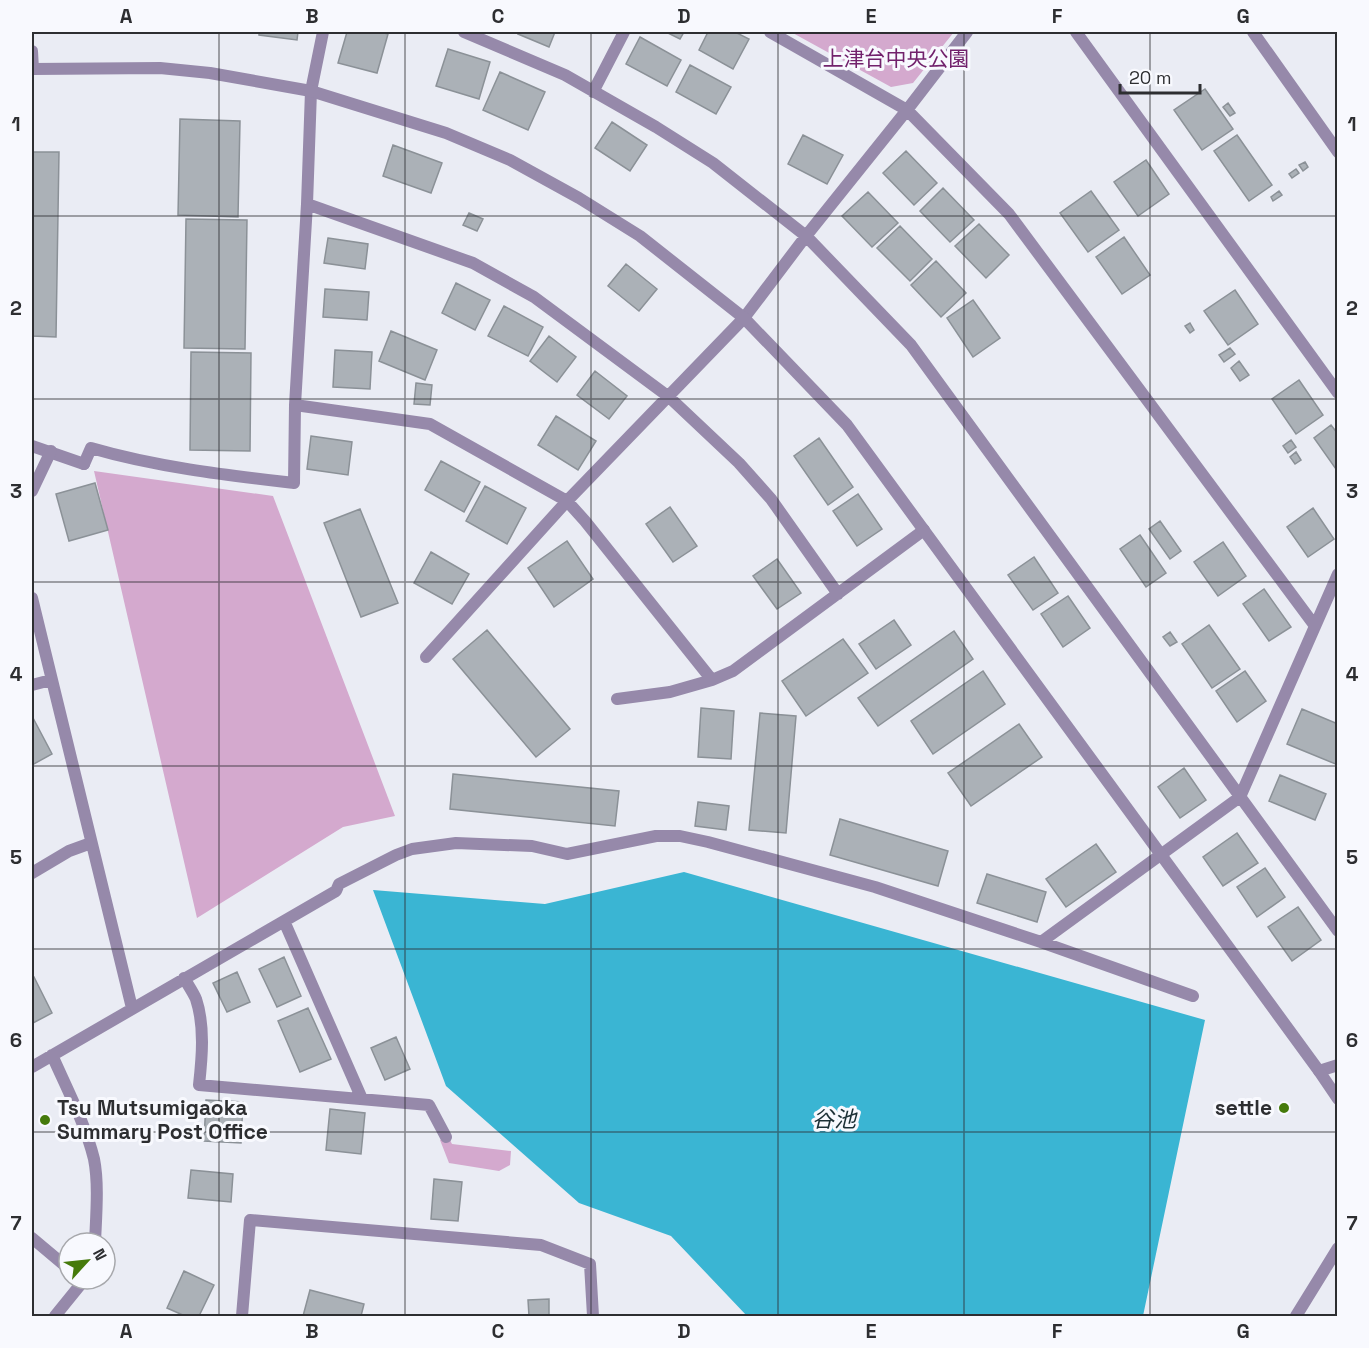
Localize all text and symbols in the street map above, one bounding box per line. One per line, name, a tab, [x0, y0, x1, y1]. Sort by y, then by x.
text: A	[120, 3, 133, 29]
text: B	[305, 3, 319, 29]
text: C	[492, 3, 505, 29]
text: D	[677, 3, 691, 29]
text: E	[865, 3, 877, 29]
text: F	[1052, 3, 1063, 29]
text: G	[1236, 3, 1250, 29]
park label: 上津台中央公園	[823, 45, 970, 72]
scale bar	[1120, 57, 1200, 95]
text: 20 m	[1129, 66, 1172, 89]
text: 1	[11, 111, 21, 137]
text: 1	[1347, 111, 1357, 137]
text: 2	[10, 295, 22, 321]
text: 2	[1346, 295, 1358, 321]
text: 3	[10, 478, 22, 504]
text: 3	[1346, 478, 1358, 504]
text: 4	[10, 661, 23, 687]
text: 4	[1346, 661, 1359, 687]
text: 5	[10, 844, 22, 870]
text: 5	[1346, 844, 1358, 870]
text: 6	[10, 1027, 22, 1053]
text: 6	[1346, 1027, 1358, 1053]
place label: Tsu Mutsumigaoka Summary Post Office	[57, 1094, 268, 1145]
place label: settle	[1215, 1094, 1272, 1121]
marker: settle	[1277, 1101, 1291, 1115]
water label: 谷池	[812, 1105, 858, 1133]
marker: Tsu Mutsumigaoka Summary Post Office	[38, 1113, 52, 1127]
text: 7	[10, 1210, 22, 1236]
text: 7	[1346, 1210, 1358, 1236]
north arrow	[57, 1231, 117, 1291]
text: N	[88, 1245, 112, 1264]
text: A	[120, 1318, 133, 1344]
text: B	[305, 1318, 319, 1344]
text: C	[492, 1318, 505, 1344]
text: D	[677, 1318, 691, 1344]
text: E	[865, 1318, 877, 1344]
text: F	[1052, 1318, 1063, 1344]
text: G	[1236, 1318, 1250, 1344]

